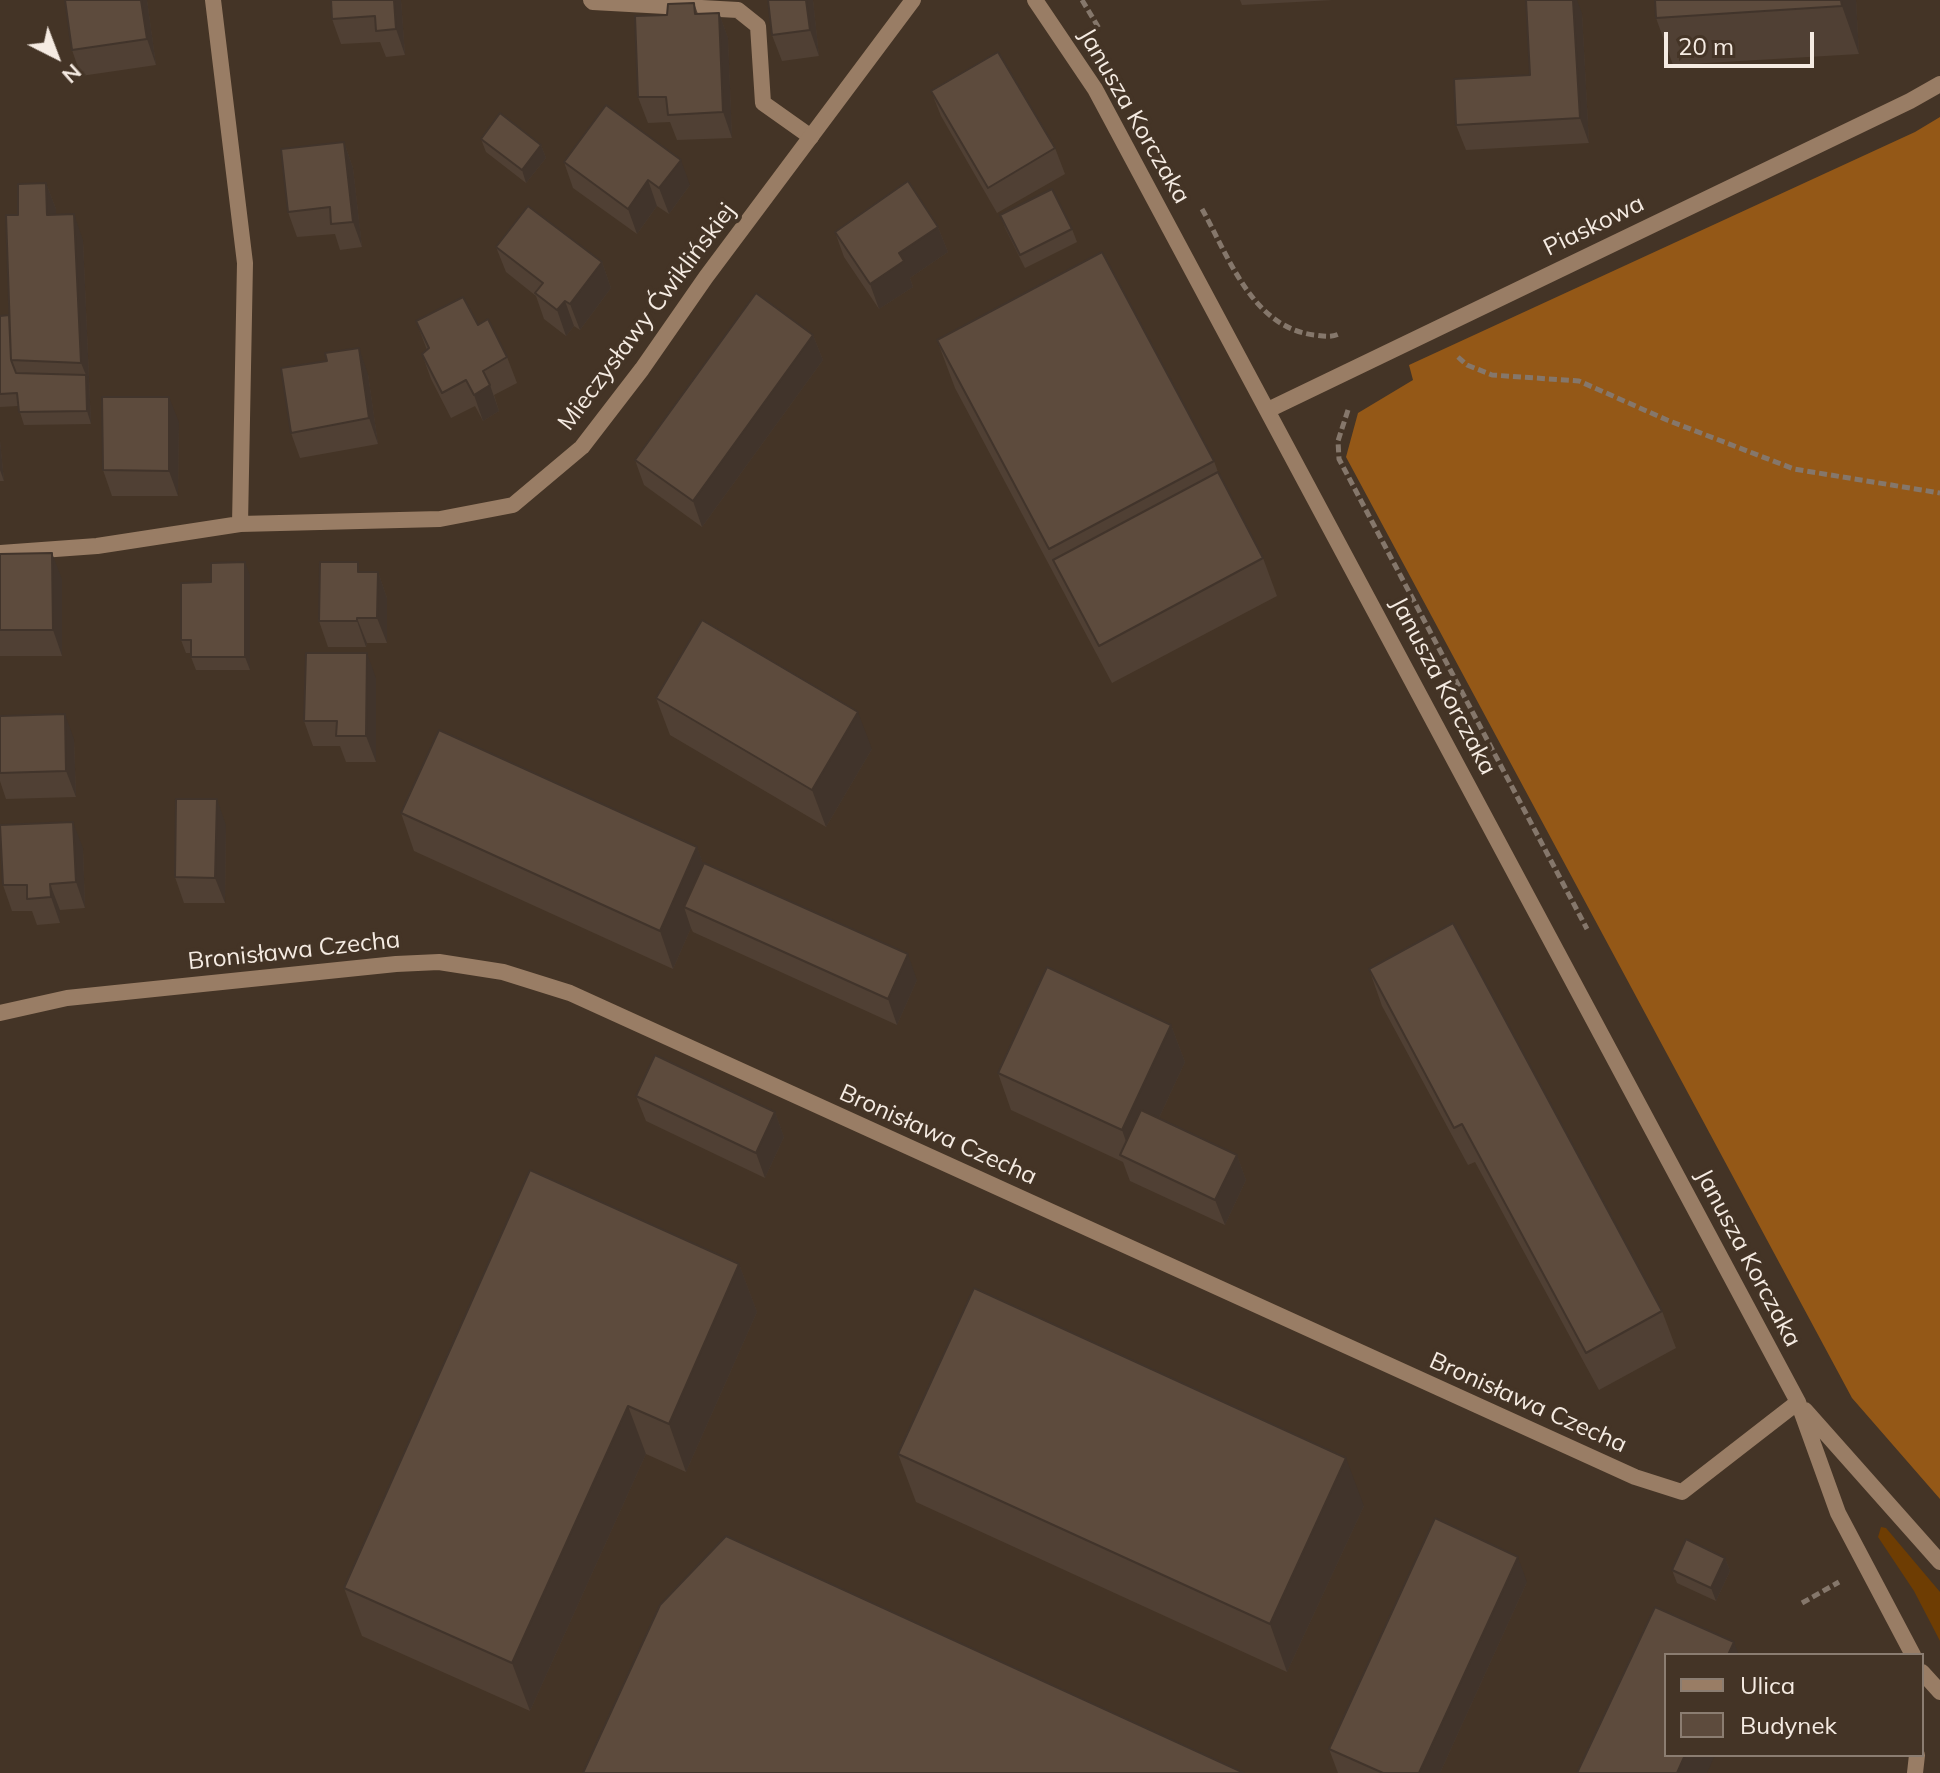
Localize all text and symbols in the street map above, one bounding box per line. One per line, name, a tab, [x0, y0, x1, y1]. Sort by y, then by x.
north arrow	[16, 16, 96, 96]
scale bar	[1668, 16, 1818, 66]
street label: Janusza Korczaka	[1072, 23, 1196, 209]
text: 20 m	[1678, 31, 1734, 61]
text: N	[57, 58, 88, 90]
street label: Piaskowa	[1539, 189, 1649, 263]
street label: Mieczysławy Ćwiklińskiej	[552, 198, 742, 436]
street label: Janusza Korczaka	[1384, 592, 1502, 780]
street label: Bronisława Czecha	[186, 926, 402, 976]
street label: Bronisława Czecha	[835, 1078, 1041, 1192]
street label: Janusza Korczaka	[1689, 1164, 1807, 1352]
street label: Bronisława Czecha	[1425, 1346, 1631, 1460]
legend	[1664, 1653, 1924, 1757]
text: Ulica	[1740, 1670, 1795, 1700]
text: Budynek	[1740, 1710, 1837, 1740]

